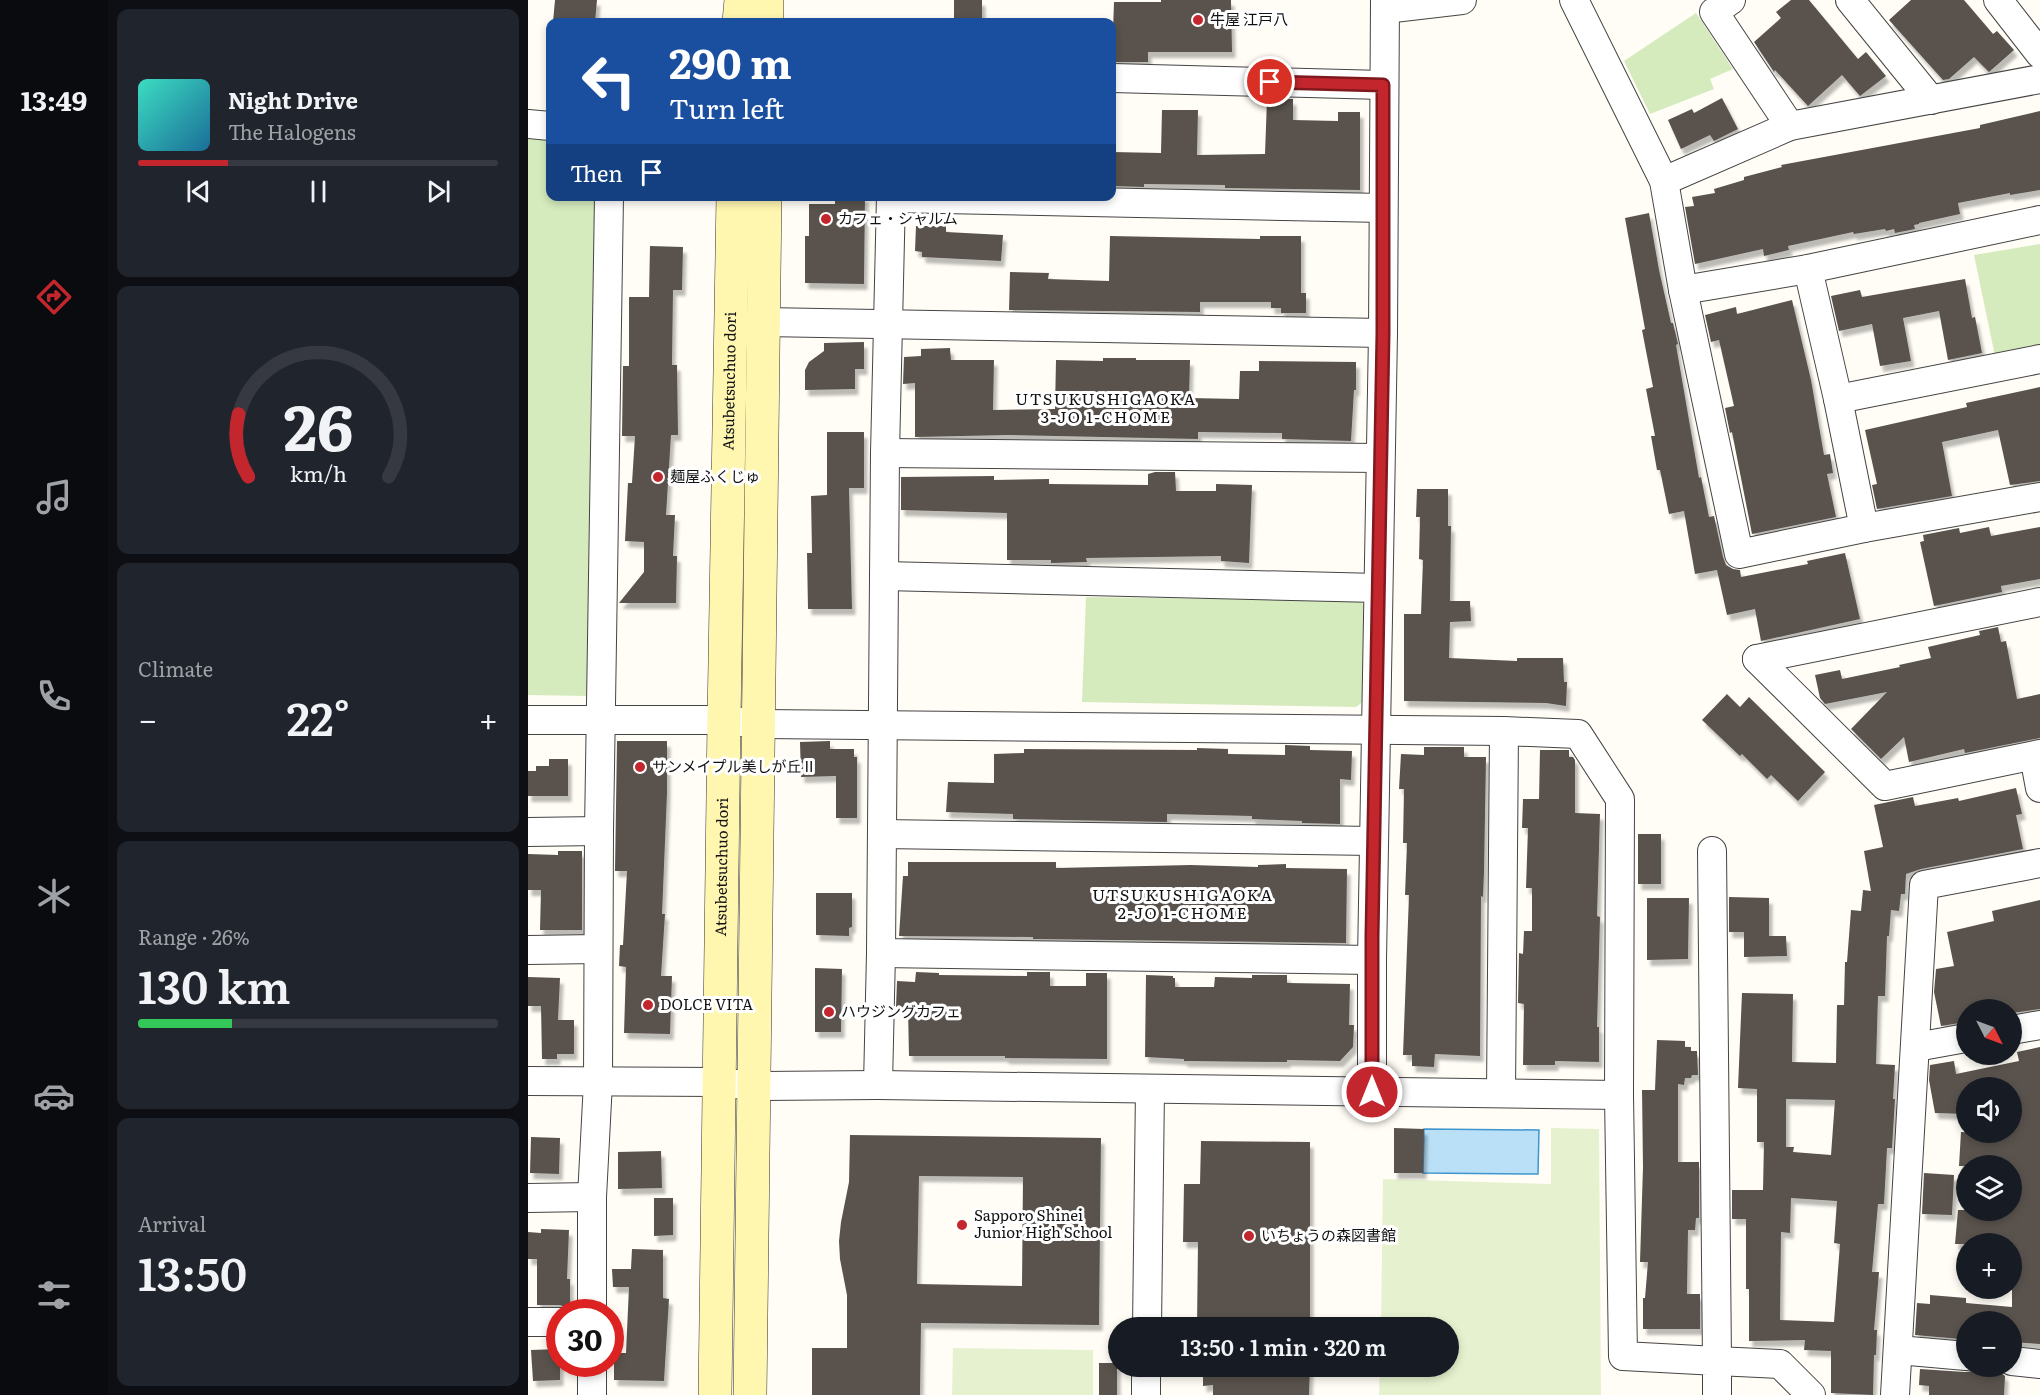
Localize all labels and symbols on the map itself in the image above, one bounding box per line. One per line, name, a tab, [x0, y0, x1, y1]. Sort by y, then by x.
place label: 牛屋 江戸八	[1210, 7, 1288, 30]
marker: 牛屋 江戸八	[1191, 13, 1205, 27]
pin	[1244, 56, 1295, 107]
place label: カフェ・シャルム	[838, 206, 958, 229]
marker: カフェ・シャルム	[819, 212, 833, 226]
street label: Atsubetsuchuo dori	[716, 312, 741, 451]
district label: UTSUKUSHIGAOKA 3-JO 1-CHOME	[1015, 386, 1197, 428]
place label: 麺屋ふくじゅ	[670, 464, 760, 487]
marker: 麺屋ふくじゅ	[651, 470, 665, 484]
place label: サンメイプル美しが丘Ⅱ	[652, 754, 817, 777]
marker: サンメイプル美しが丘Ⅱ	[633, 760, 647, 774]
street label: Atsubetsuchuo dori	[708, 797, 733, 937]
district label: UTSUKUSHIGAOKA 2-JO 1-CHOME	[1092, 882, 1274, 924]
place label: DOLCE VITA	[660, 992, 753, 1015]
marker: DOLCE VITA	[641, 998, 655, 1012]
place label: ハウジングカフェ	[841, 999, 961, 1022]
north arrow	[1956, 999, 2022, 1065]
marker: ハウジングカフェ	[822, 1005, 836, 1019]
position arrow	[1340, 1060, 1404, 1124]
place label: Sapporo Shinei Junior High School	[974, 1203, 1112, 1243]
marker: Sapporo Shinei Junior High School	[955, 1218, 969, 1232]
place label: いちょうの森図書館	[1261, 1223, 1396, 1246]
marker: いちょうの森図書館	[1242, 1229, 1256, 1243]
speed limit sign: 30	[546, 1299, 624, 1377]

